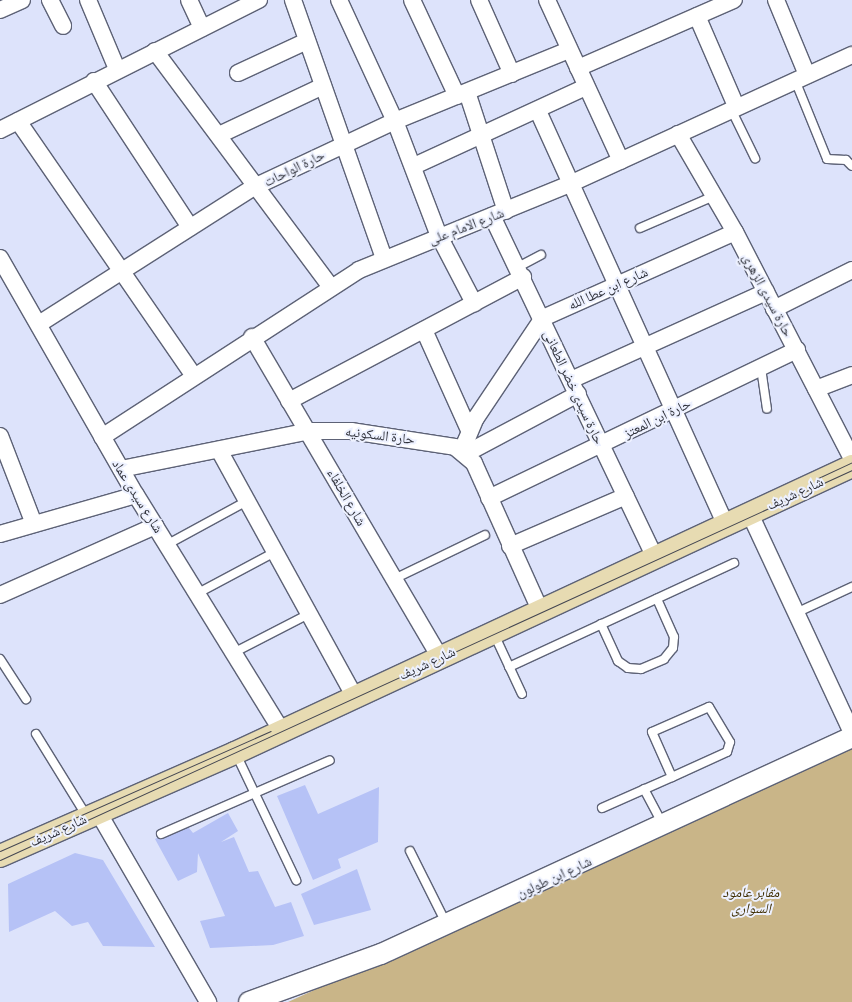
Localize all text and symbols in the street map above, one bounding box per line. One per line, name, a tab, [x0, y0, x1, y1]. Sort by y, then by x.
street label: حارة الواحات	[261, 146, 327, 190]
street label: شارع الامام على	[426, 204, 506, 248]
street label: حارة سيدى الزهري	[739, 251, 797, 339]
street label: شارع ابن عطا الله	[566, 263, 650, 313]
street label: حارة سيدى خضر الطعانى	[540, 327, 608, 447]
street label: حارة ابن المعتز	[621, 395, 693, 441]
street label: حارة السكونيه	[344, 422, 416, 448]
street label: شارع سيدى عماد	[109, 456, 167, 536]
street label: شارع الخلفاء	[324, 465, 370, 529]
street label: شارع شريف	[764, 473, 826, 513]
street label: شارع شريف	[396, 643, 458, 683]
street label: شارع شريف	[27, 810, 89, 850]
street label: شارع ابن طولون	[514, 852, 594, 902]
park label: مقابر عامود السوارى	[723, 884, 779, 916]

